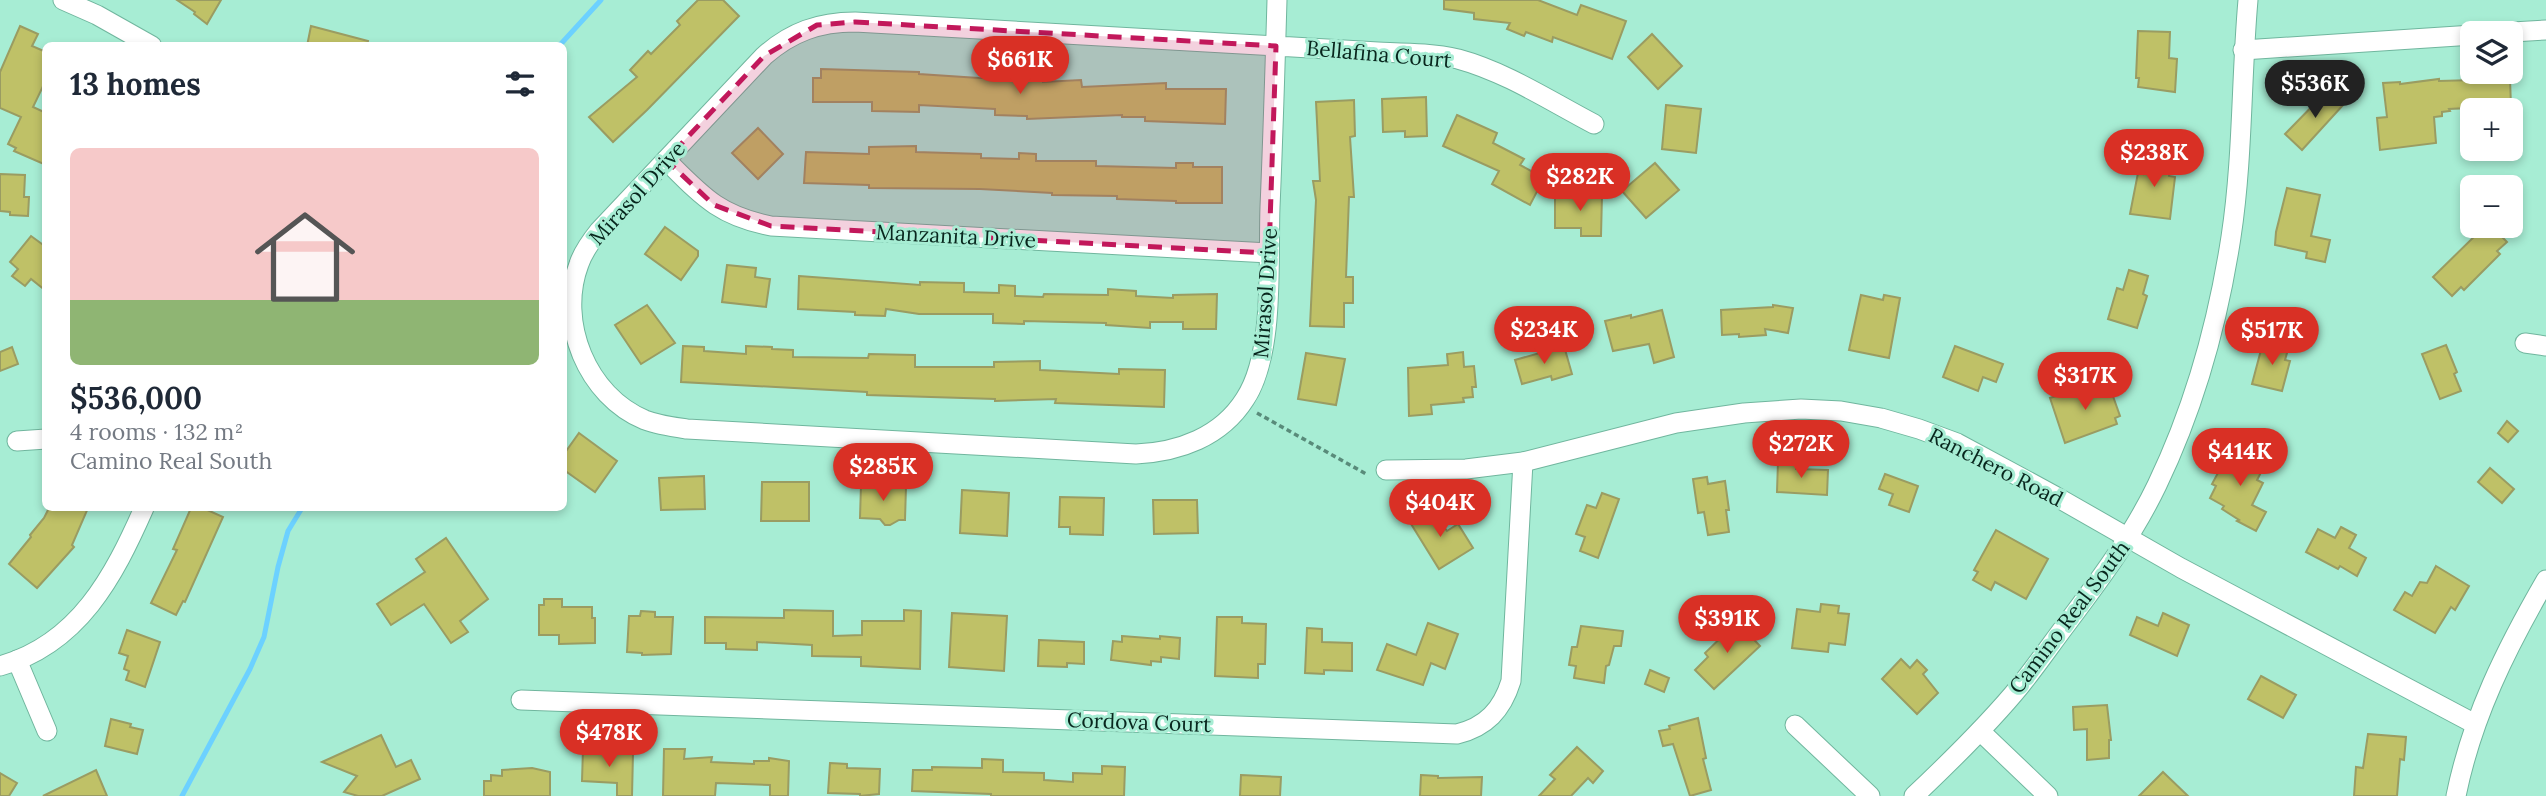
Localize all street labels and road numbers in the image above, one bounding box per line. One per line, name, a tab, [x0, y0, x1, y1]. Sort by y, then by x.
street label: Bellafina Court	[1305, 34, 1454, 74]
street label: Mirasol Drive	[583, 135, 691, 251]
street label: Manzanita Drive	[875, 218, 1037, 254]
street label: Mirasol Drive	[1247, 227, 1283, 359]
street label: Ranchero Road	[1924, 422, 2068, 512]
street label: Camino Real South	[2003, 535, 2135, 699]
street label: Cordova Court	[1066, 706, 1212, 738]

